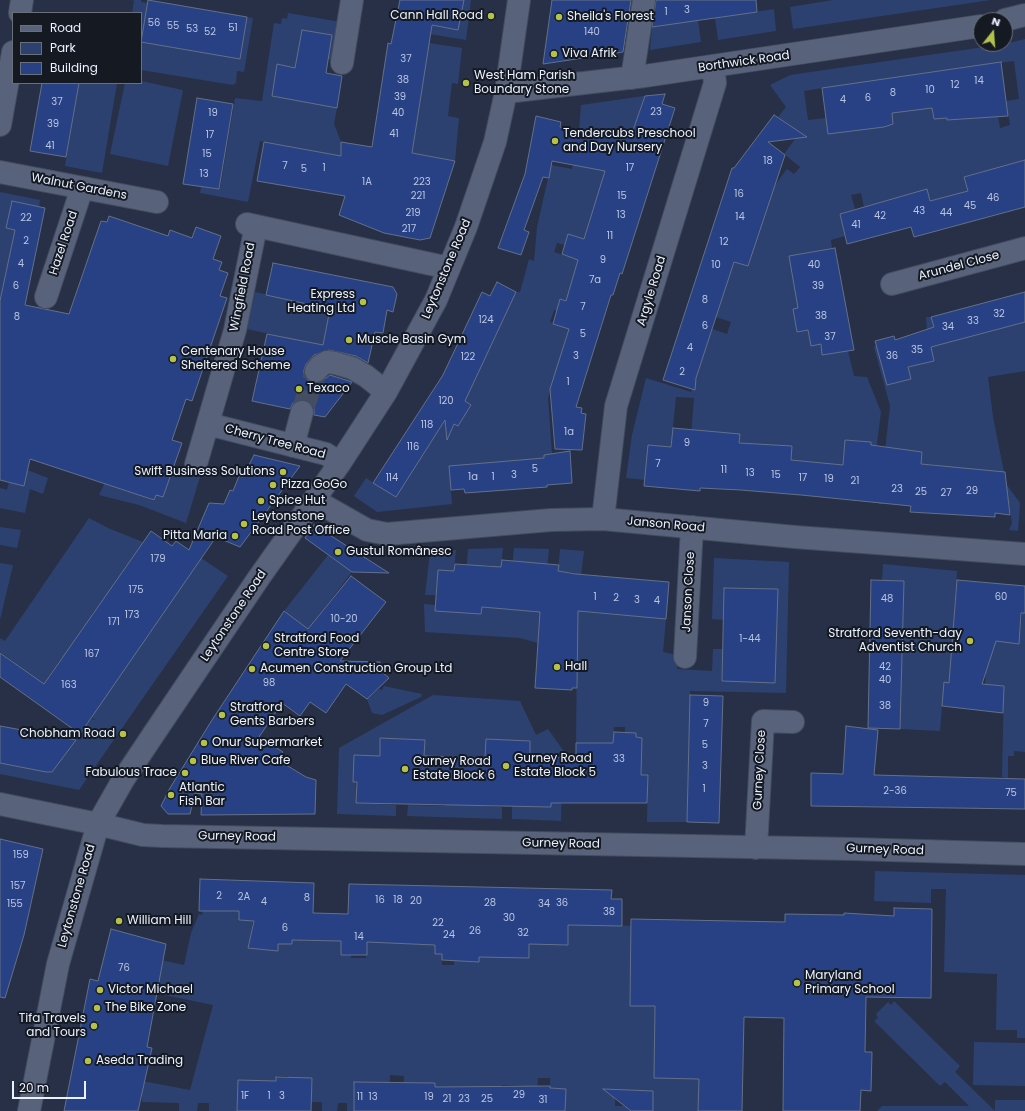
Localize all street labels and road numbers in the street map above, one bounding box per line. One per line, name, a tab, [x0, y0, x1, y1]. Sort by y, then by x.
street label: Borthwick Road	[697, 48, 791, 76]
street label: Walnut Gardens	[30, 171, 128, 203]
street label: Hazel Road	[47, 209, 81, 277]
street label: Leytonstone Road	[419, 217, 475, 321]
street label: Wingfield Road	[227, 241, 259, 333]
street label: Arundel Close	[917, 248, 1001, 284]
street label: Argyle Road	[635, 254, 669, 328]
street label: Cherry Tree Road	[223, 422, 327, 462]
street label: Janson Road	[626, 514, 706, 536]
street label: Janson Close	[680, 551, 698, 633]
street label: Leytonstone Road	[198, 568, 270, 664]
street label: Gurney Close	[751, 730, 769, 810]
street label: Gurney Road	[198, 829, 276, 845]
street label: Gurney Road	[522, 836, 600, 852]
street label: Gurney Road	[846, 841, 924, 859]
street label: Leytonstone Road	[55, 843, 99, 949]

